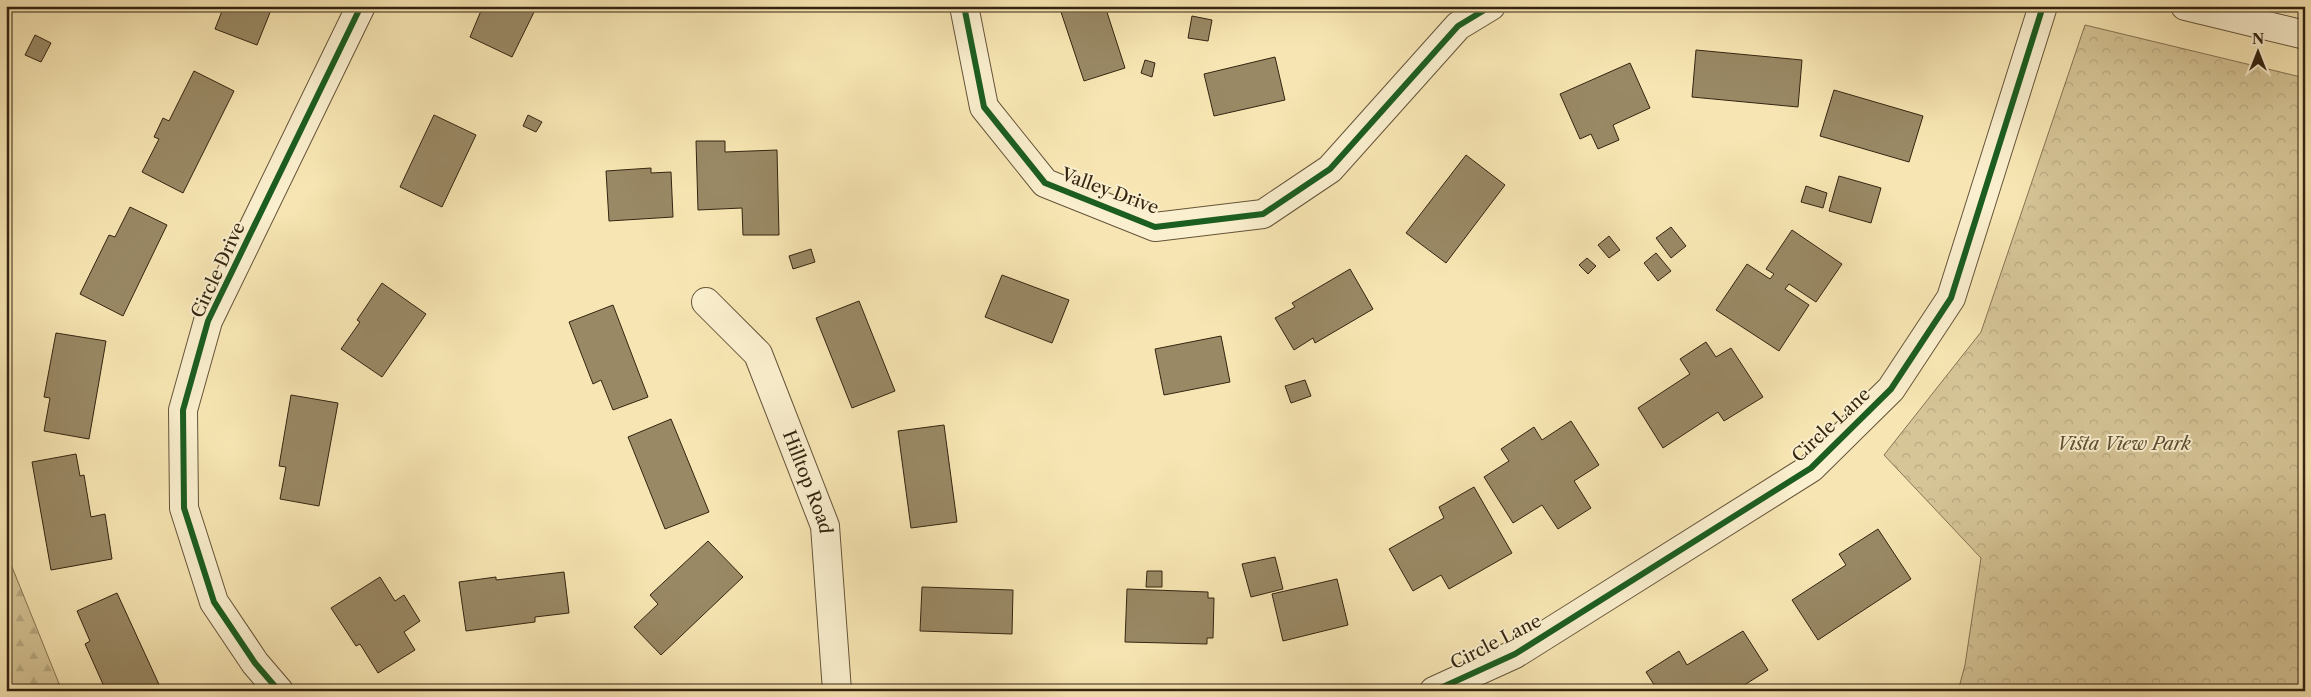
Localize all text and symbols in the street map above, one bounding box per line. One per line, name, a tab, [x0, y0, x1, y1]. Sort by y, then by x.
north arrow	[2234, 28, 2284, 78]
text: N	[2252, 30, 2264, 48]
street label: Valley Drive	[1057, 163, 1162, 219]
street label: Circle Drive	[186, 219, 250, 321]
street label: Circle Lane	[1787, 383, 1875, 467]
street label: Hilltop Road	[778, 427, 837, 534]
park label: Vista View Park	[2057, 433, 2192, 455]
street label: Circle Lane	[1447, 610, 1545, 674]

